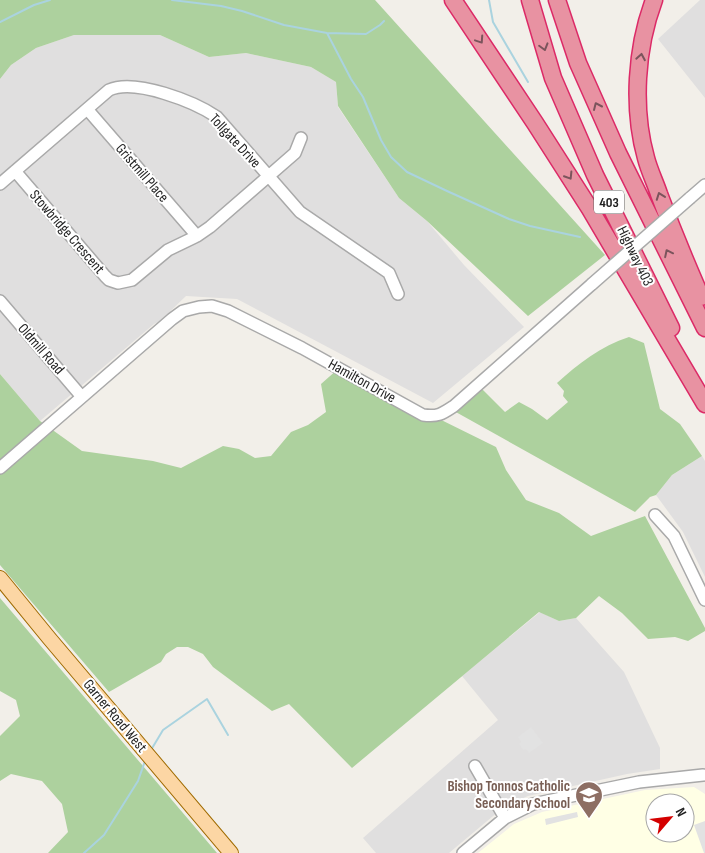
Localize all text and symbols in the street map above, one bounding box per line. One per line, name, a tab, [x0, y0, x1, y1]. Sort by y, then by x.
one-way arrow	[474, 35, 483, 44]
one-way arrow	[539, 42, 549, 50]
one-way arrow	[635, 53, 645, 62]
one-way arrow	[593, 102, 604, 111]
street label: Tollgate Drive	[205, 110, 265, 172]
street label: Gristmill Place	[111, 140, 173, 206]
one-way arrow	[563, 171, 573, 180]
street label: Stowbridge Crescent	[25, 186, 109, 278]
road number: 403	[594, 190, 624, 213]
one-way arrow	[656, 192, 666, 201]
street label: Highway 403	[612, 223, 658, 289]
one-way arrow	[664, 249, 674, 258]
street label: Oldmill Road	[14, 319, 68, 379]
street label: Hamilton Drive	[325, 355, 399, 407]
street label: Garner Road West	[79, 676, 151, 757]
place label: Bishop Tonnos Catholic Secondary School	[447, 777, 570, 813]
school or university icon: Bishop Tonnos Catholic Secondary School	[574, 780, 604, 819]
north arrow	[645, 793, 695, 843]
text: N	[672, 805, 690, 819]

